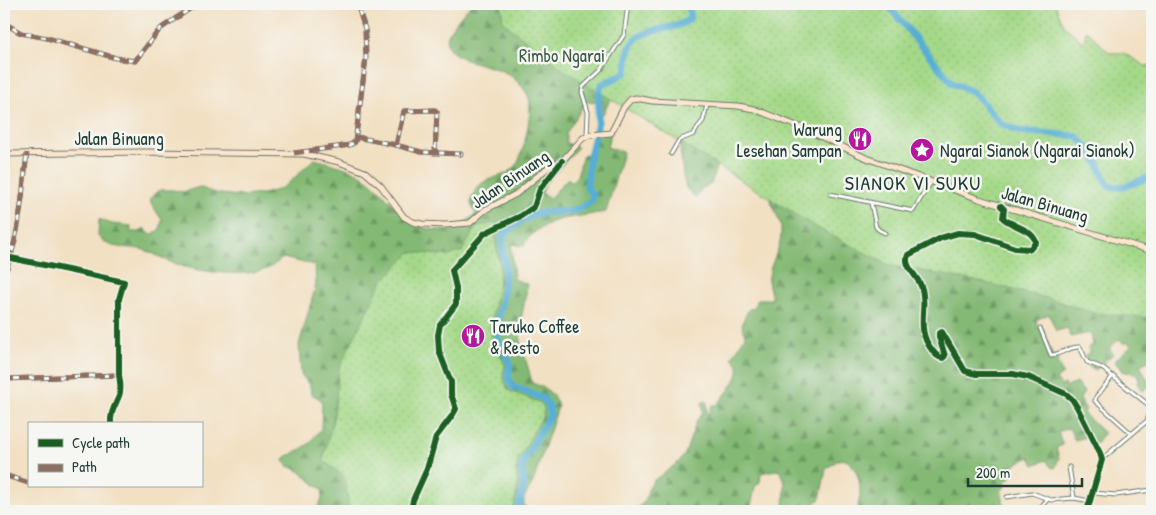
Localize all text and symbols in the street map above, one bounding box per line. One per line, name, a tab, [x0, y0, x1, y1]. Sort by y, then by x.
park label: Rimbo Ngarai	[519, 43, 605, 68]
place label: Warung Lesehan Sampan	[737, 117, 842, 163]
street label: Jalan Binuang	[74, 126, 164, 151]
restaurant icon: Warung Lesehan Sampan	[847, 126, 873, 152]
place icon: Ngarai Sianok (Ngarai Sianok)	[909, 137, 935, 163]
place label: Ngarai Sianok (Ngarai Sianok)	[940, 138, 1135, 163]
street label: Jalan Binuang	[466, 144, 554, 214]
district label: SIANOK VI SUKU	[845, 169, 981, 196]
street label: Jalan Binuang	[999, 180, 1091, 228]
place label: Taruko Coffee & Resto	[490, 314, 579, 360]
restaurant icon: Taruko Coffee & Resto	[460, 323, 486, 349]
legend	[28, 422, 202, 488]
text: Cycle path	[72, 432, 130, 453]
scale bar	[968, 455, 1082, 487]
text: Path	[72, 456, 97, 477]
text: 200 m	[976, 462, 1010, 483]

